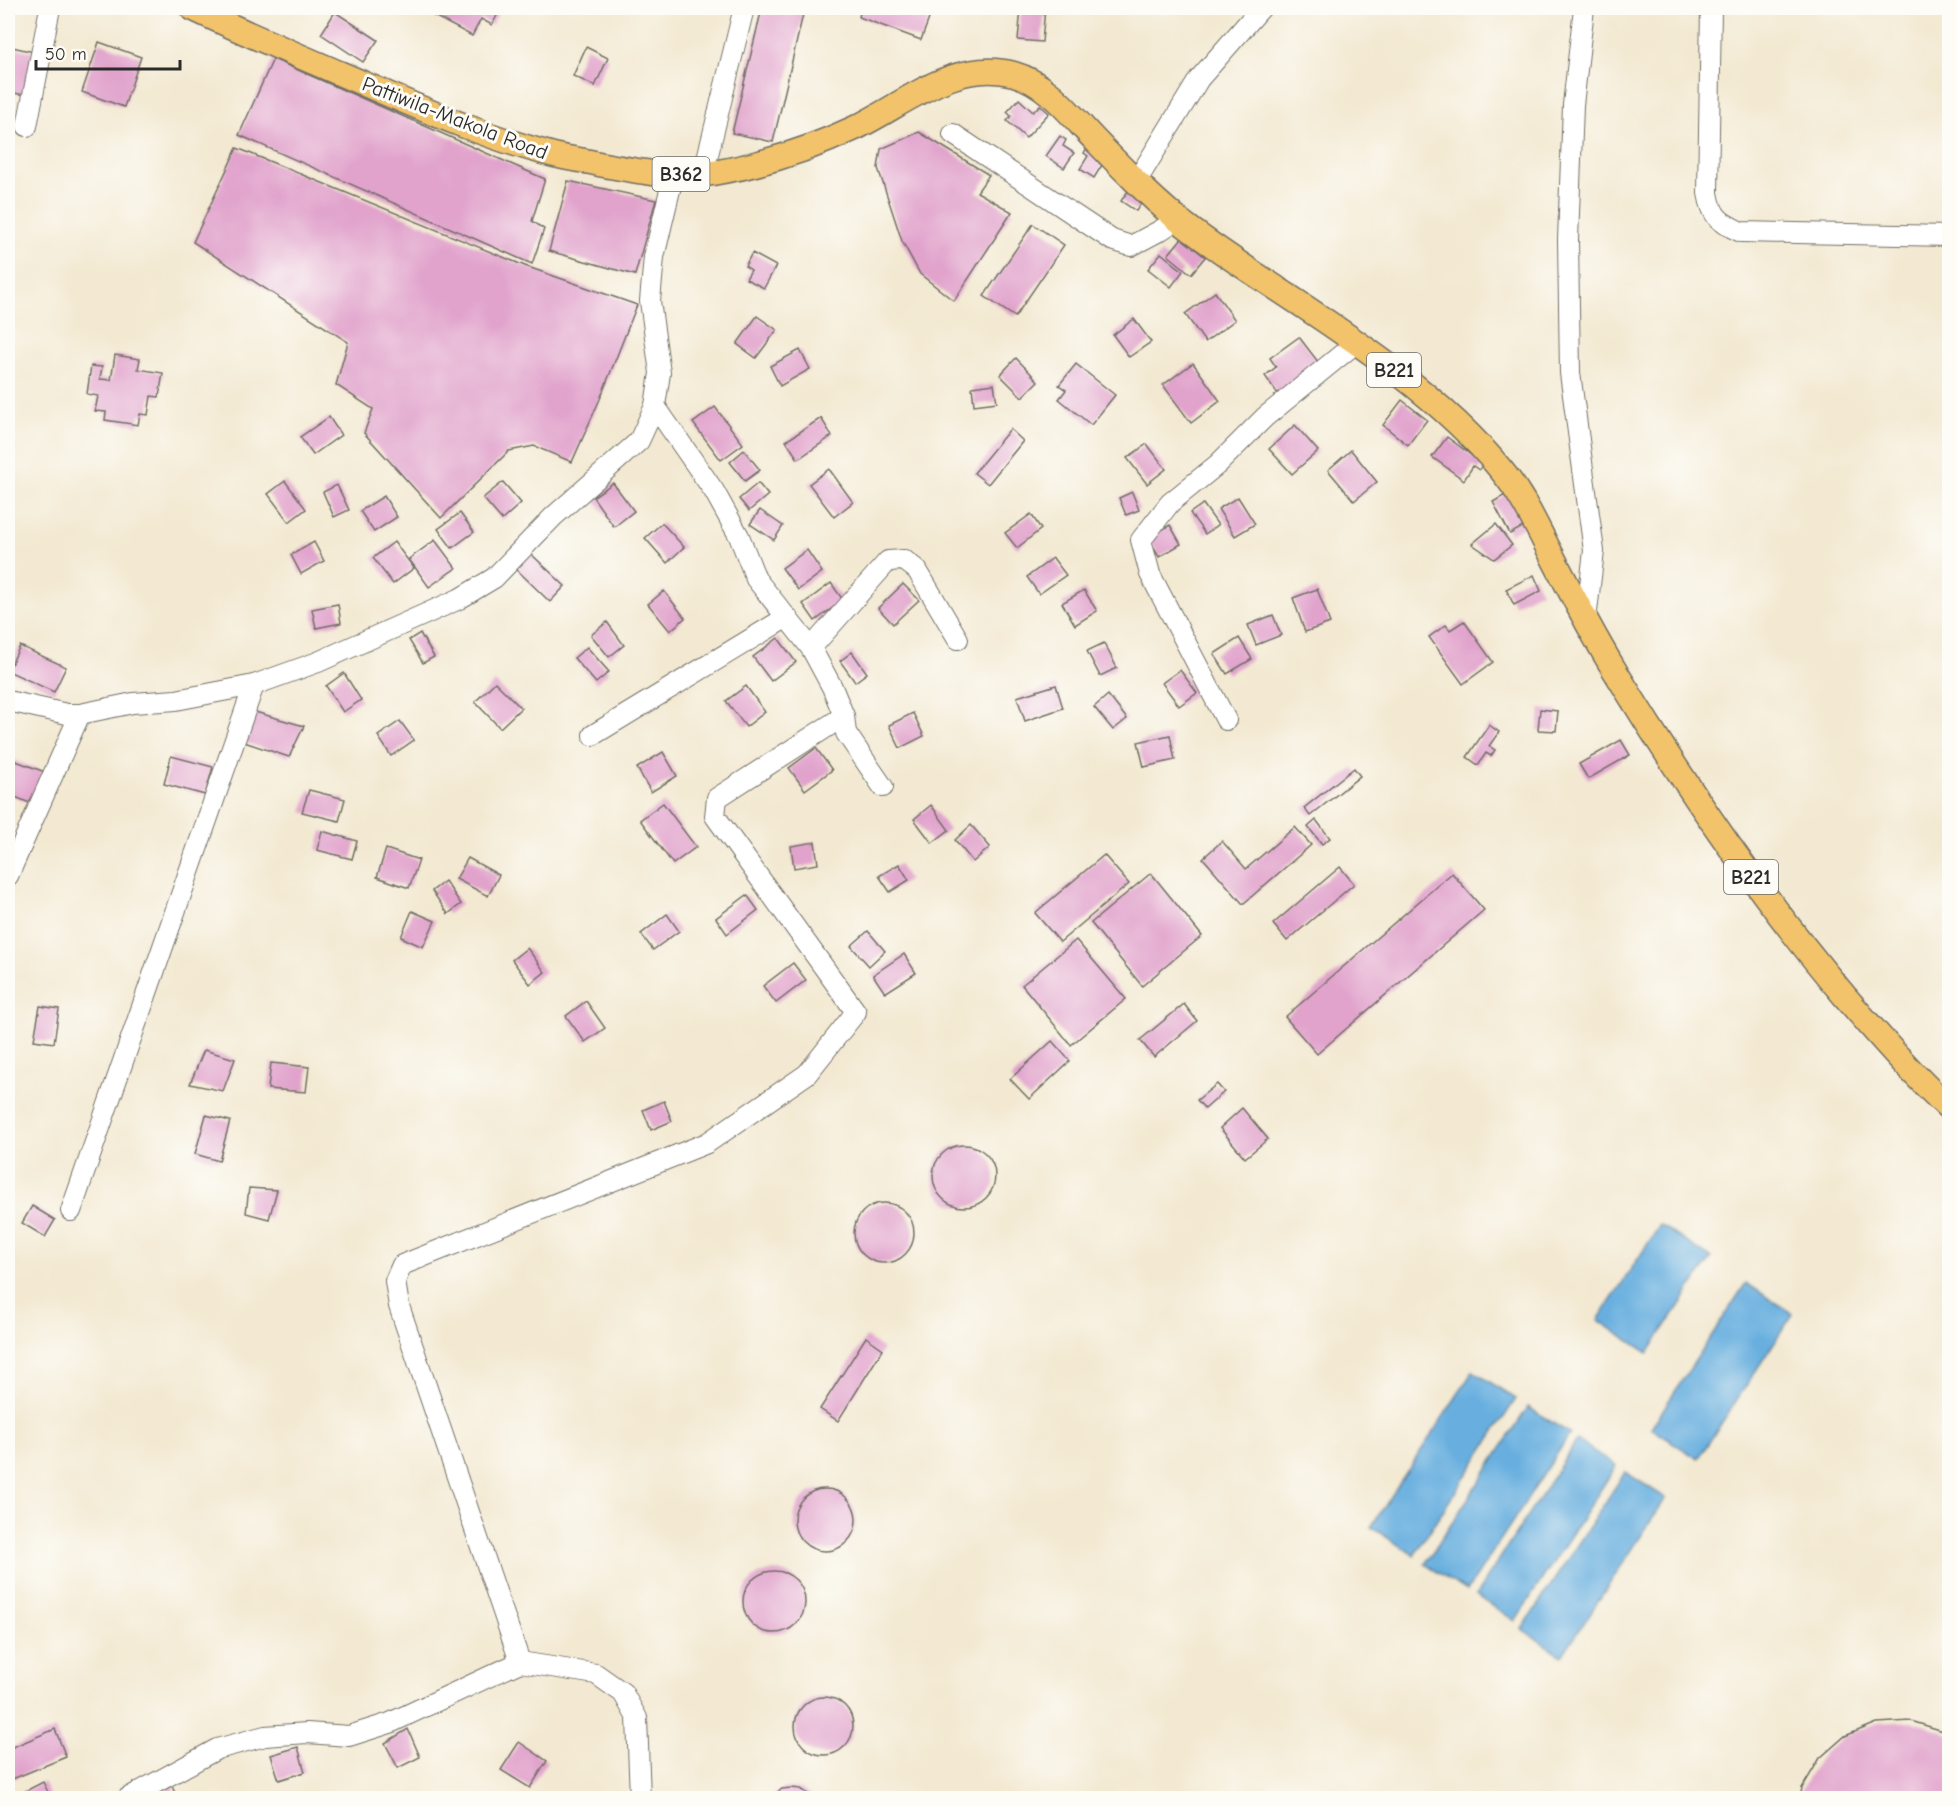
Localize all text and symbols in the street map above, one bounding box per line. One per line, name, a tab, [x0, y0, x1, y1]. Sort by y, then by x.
scale bar	[36, 33, 180, 71]
text: 50 m	[45, 44, 87, 65]
street label: Pattiwila-Makola Road	[359, 72, 551, 164]
road number: B362	[652, 157, 710, 191]
road number: B221	[1367, 353, 1421, 387]
road number: B221	[1724, 860, 1778, 894]

